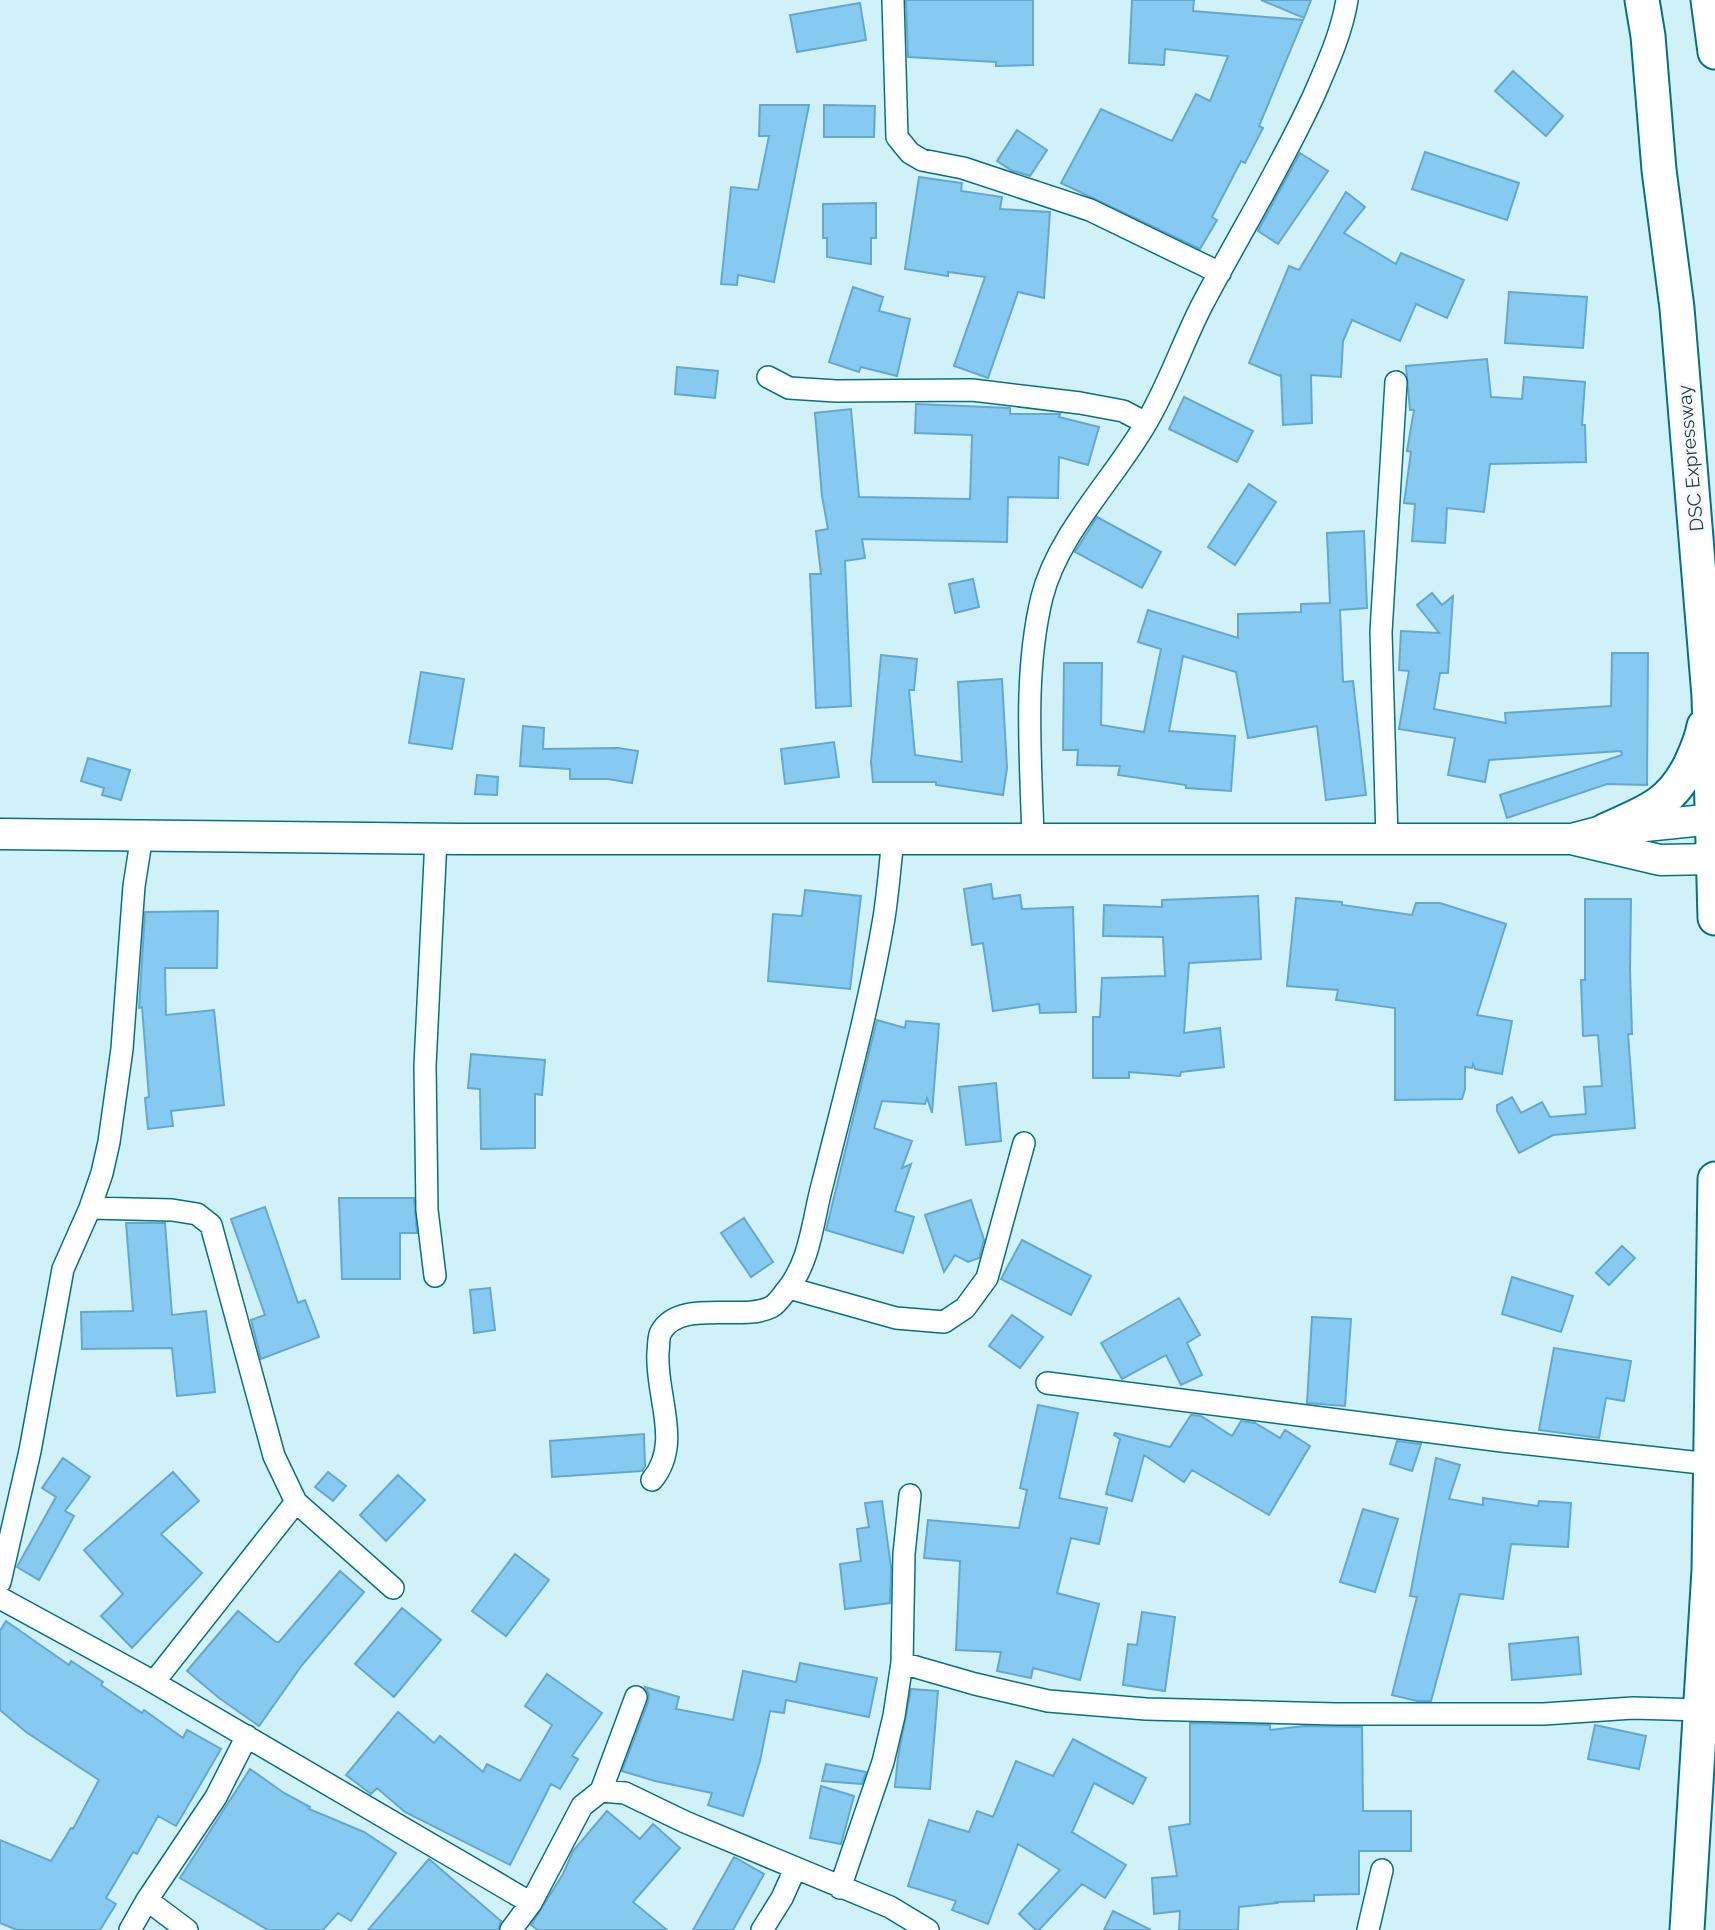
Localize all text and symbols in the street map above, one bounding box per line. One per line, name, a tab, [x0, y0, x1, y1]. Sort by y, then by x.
street label: DSC Expressway	[1673, 384, 1707, 532]

